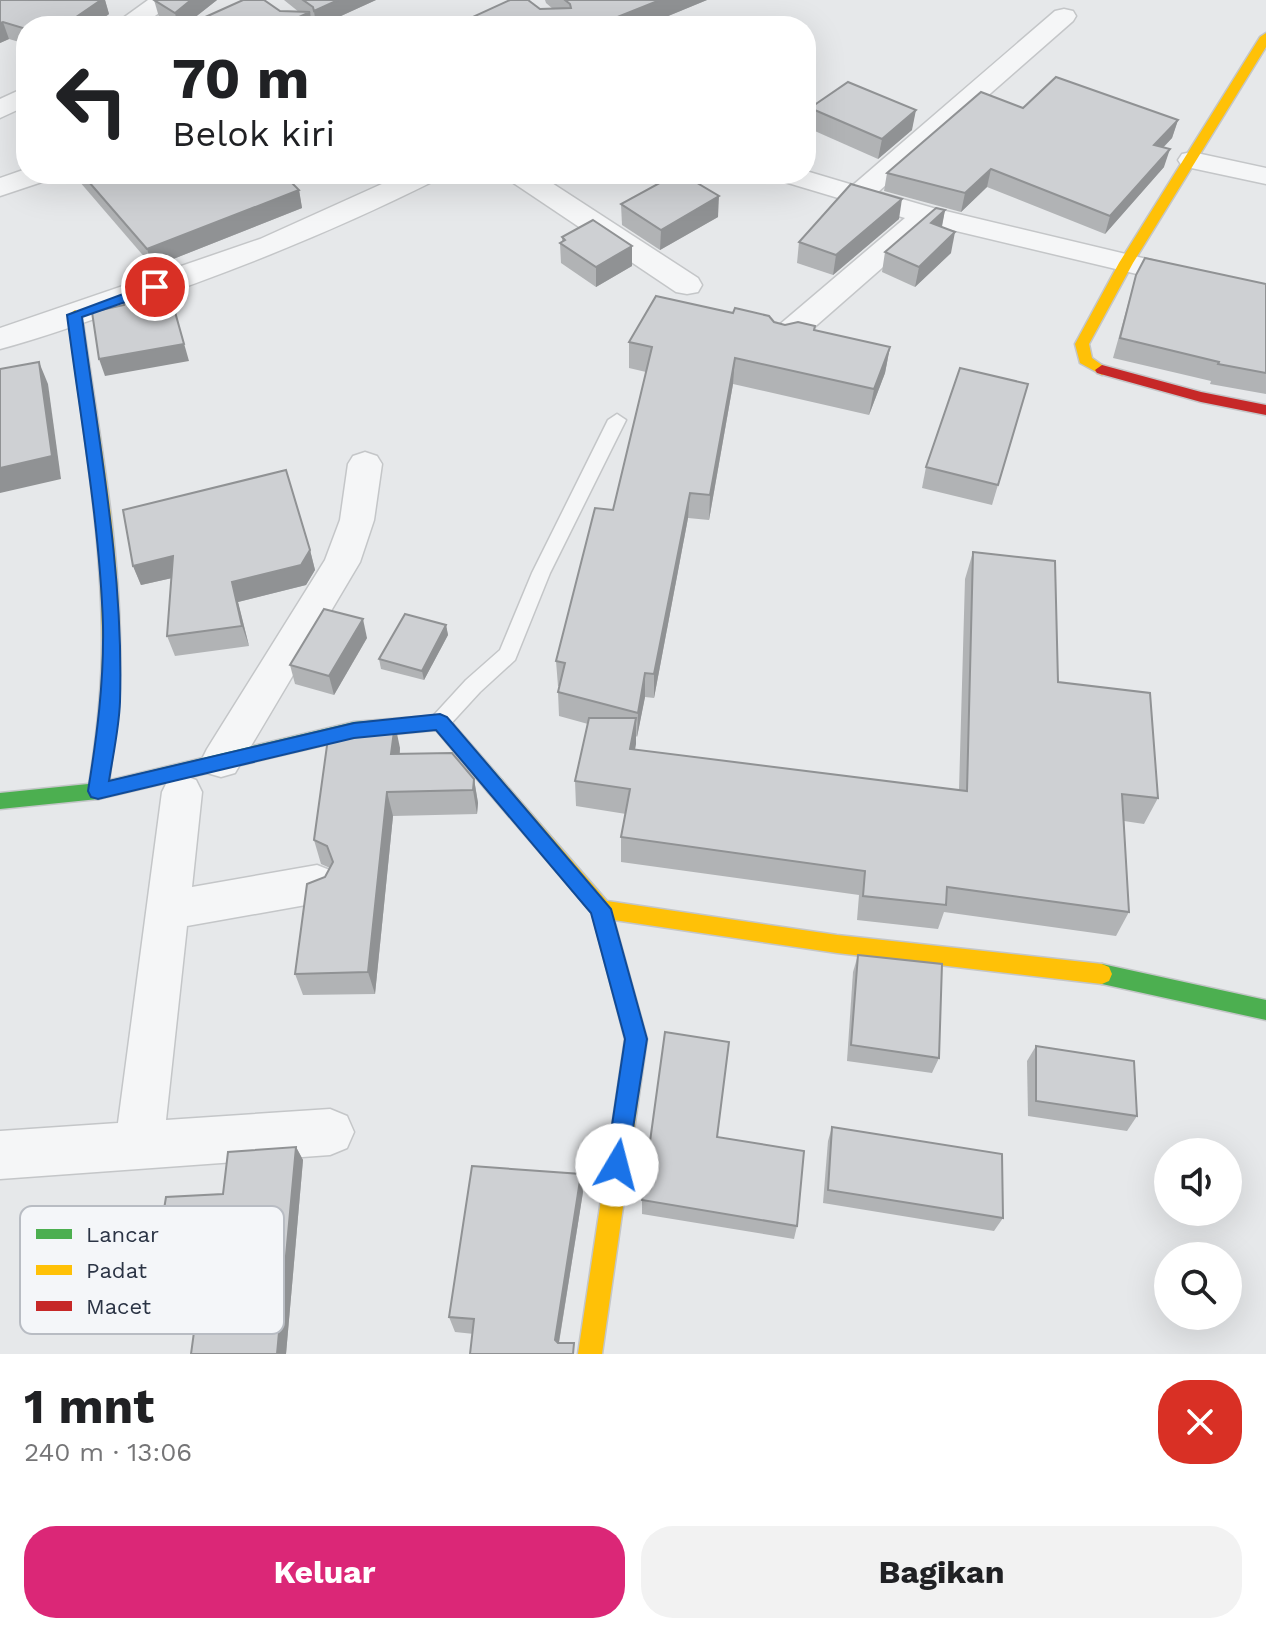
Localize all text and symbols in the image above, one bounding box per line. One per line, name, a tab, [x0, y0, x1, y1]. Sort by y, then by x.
text: 70 m	[172, 46, 309, 112]
icon: left	[40, 48, 144, 152]
text: Belok kiri	[172, 113, 335, 155]
pin	[121, 253, 189, 321]
icon: arrive	[133, 265, 177, 309]
position arrow	[575, 1123, 659, 1207]
map controls	[1154, 1138, 1242, 1330]
button: sound	[1154, 1138, 1242, 1226]
legend	[20, 1206, 284, 1334]
text: Lancar	[86, 1222, 159, 1247]
button: search	[1154, 1242, 1242, 1330]
text: Padat	[86, 1258, 147, 1283]
text: Macet	[86, 1294, 151, 1319]
text: 1 mnt	[24, 1378, 154, 1435]
button: close	[1158, 1380, 1242, 1464]
text: 240 m · 13:06	[24, 1437, 192, 1467]
button: Keluar	[24, 1526, 625, 1618]
button: Bagikan	[641, 1526, 1242, 1618]

